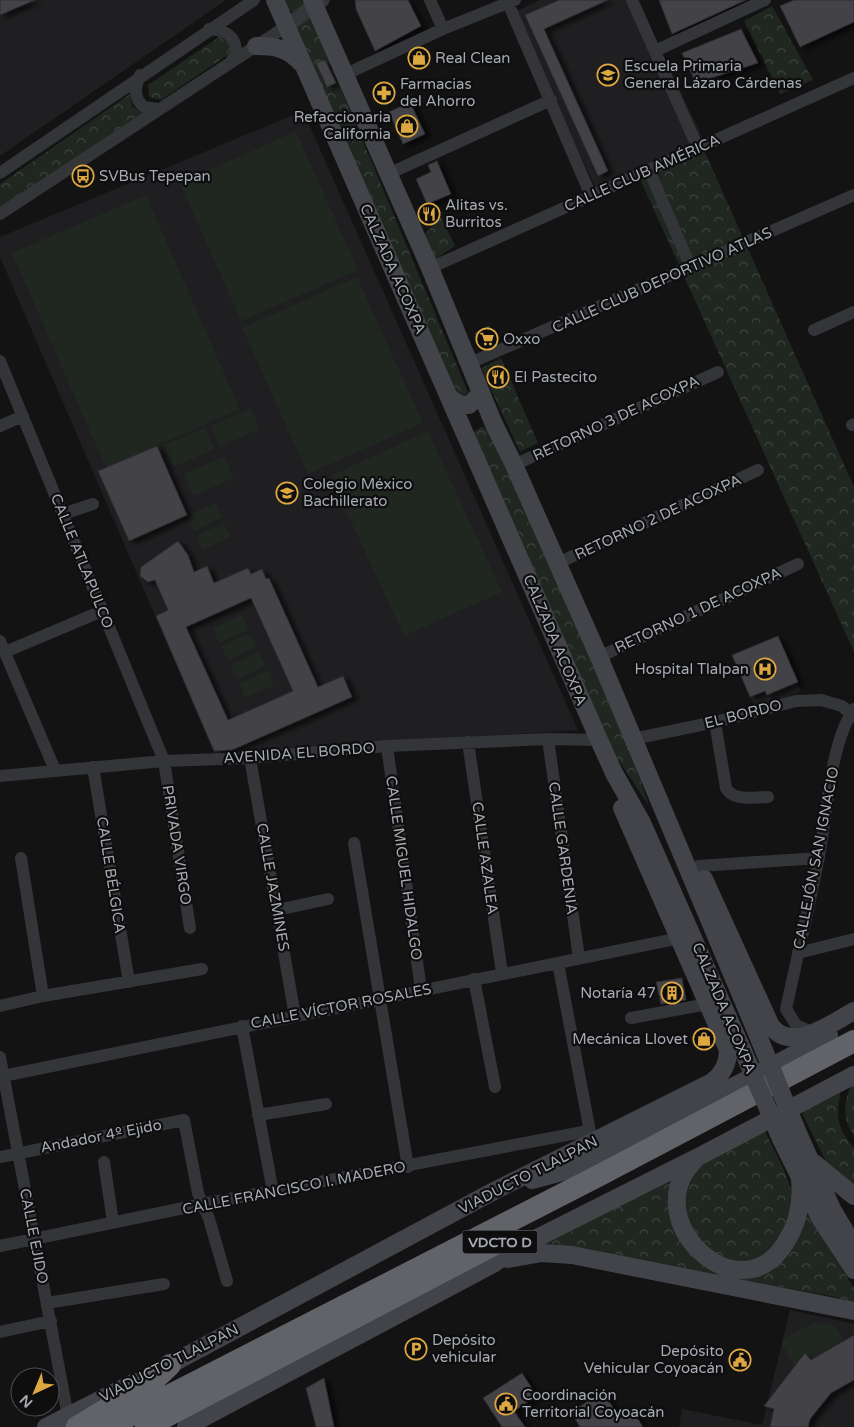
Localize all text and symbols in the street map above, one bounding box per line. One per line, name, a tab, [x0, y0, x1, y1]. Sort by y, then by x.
shop icon: Real Clean	[407, 46, 431, 70]
place label: Real Clean	[435, 49, 510, 67]
place label: Escuela Primaria General Lázaro Cárdenas	[624, 57, 802, 92]
school or university icon: Escuela Primaria General Lázaro Cárdenas	[596, 63, 620, 87]
place label: Farmacias del Ahorro	[400, 75, 475, 110]
pharmacy icon: Farmacias del Ahorro	[372, 81, 396, 105]
place label: Refaccionaria California	[294, 108, 391, 143]
shop icon: Refaccionaria California	[395, 114, 419, 138]
street label: CALLE CLUB AMÉRICA	[561, 130, 723, 216]
bus stop icon: SVBus Tepepan	[71, 164, 95, 188]
place label: SVBus Tepepan	[99, 167, 211, 185]
place label: Alitas vs. Burritos	[445, 196, 508, 231]
street label: CALZADA ACOXPA	[356, 201, 430, 337]
restaurant icon: Alitas vs. Burritos	[417, 202, 441, 226]
street label: CALLE CLUB DEPORTIVO ATLAS	[549, 223, 775, 337]
supermarket icon: Oxxo	[475, 327, 499, 351]
place label: Oxxo	[503, 330, 540, 348]
restaurant icon: El Pastecito	[486, 365, 510, 389]
place label: El Pastecito	[514, 368, 597, 386]
street label: RETORNO 3 DE ACOXPA	[530, 371, 702, 465]
street label: RETORNO 2 DE ACOXPA	[572, 470, 744, 564]
place label: Colegio México Bachillerato	[303, 475, 412, 510]
school or university icon: Colegio México Bachillerato	[275, 481, 299, 505]
street label: CALLE ATLAPULCO	[47, 491, 117, 631]
street label: RETORNO 1 DE ACOXPA	[612, 563, 784, 657]
street label: CALZADA ACOXPA	[519, 572, 591, 708]
hospital icon: Hospital Tlalpan	[753, 657, 777, 681]
place label: Hospital Tlalpan	[635, 660, 749, 678]
street label: EL BORDO	[703, 696, 783, 732]
street label: AVENIDA EL BORDO	[223, 739, 375, 767]
street label: CALLEJÓN SAN IGNACIO	[789, 765, 843, 951]
street label: CALLE MIGUEL HIDALGO	[382, 775, 426, 961]
street label: CALLE GARDENIA	[545, 780, 581, 916]
street label: PRIVADA VIRGO	[159, 784, 195, 906]
street label: CALLE AZALEA	[468, 800, 502, 916]
street label: CALLE BÉLGICA	[93, 815, 129, 935]
street label: CALLE JAZMINES	[253, 822, 293, 952]
street label: CALZADA ACOXPA	[688, 940, 760, 1076]
street label: CALLE VÍCTOR ROSALES	[249, 980, 433, 1032]
building icon: Notaría 47	[660, 981, 684, 1005]
place label: Notaría 47	[580, 984, 656, 1002]
shop icon: Mecánica Llovet	[692, 1027, 716, 1051]
place label: Mecánica Llovet	[572, 1030, 688, 1048]
street label: Andador 4º Ejido	[39, 1115, 163, 1157]
street label: VIADUCTO TLALPAN	[455, 1132, 601, 1218]
street label: CALLE FRANCISCO I. MADERO	[181, 1158, 407, 1218]
street label: CALLE EJIDO	[16, 1187, 52, 1285]
road number: VDCTO D	[462, 1230, 538, 1254]
street label: VIADUCTO TLALPAN	[96, 1320, 242, 1406]
place label: Depósito vehicular	[432, 1331, 497, 1366]
parking icon: Depósito vehicular	[404, 1337, 428, 1361]
place label: Depósito Vehicular Coyoacán	[584, 1342, 724, 1377]
public building icon: Depósito Vehicular Coyoacán	[728, 1348, 752, 1372]
north arrow	[10, 1367, 60, 1417]
place label: Coordinación Territorial Coyoacán	[522, 1386, 664, 1421]
text: N	[16, 1391, 36, 1411]
public building icon: Coordinación Territorial Coyoacán	[494, 1392, 518, 1416]

